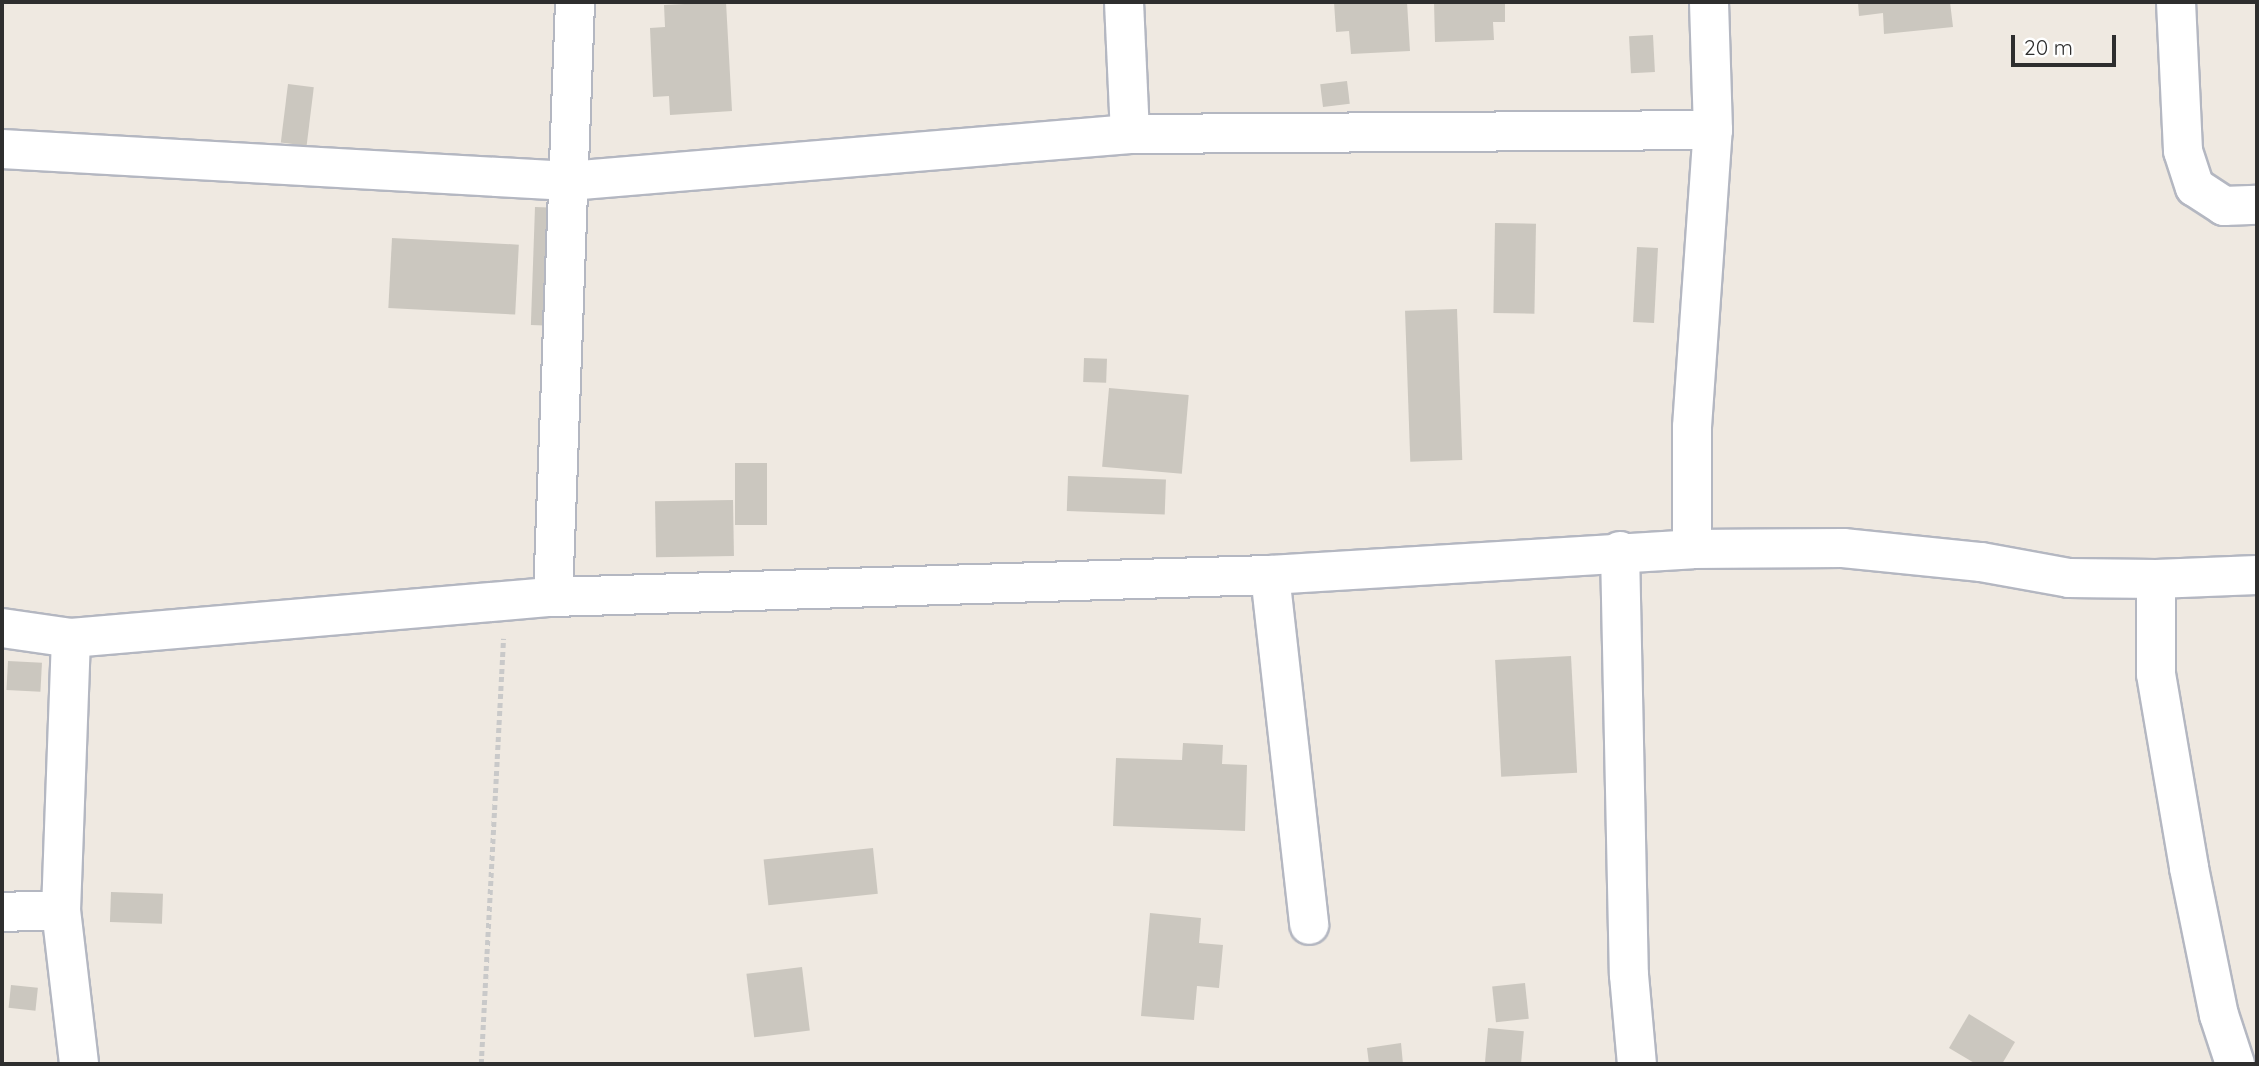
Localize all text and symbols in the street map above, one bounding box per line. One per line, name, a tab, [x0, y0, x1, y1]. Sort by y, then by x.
scale bar	[2014, 21, 2119, 65]
text: 20 m	[2024, 34, 2073, 60]

